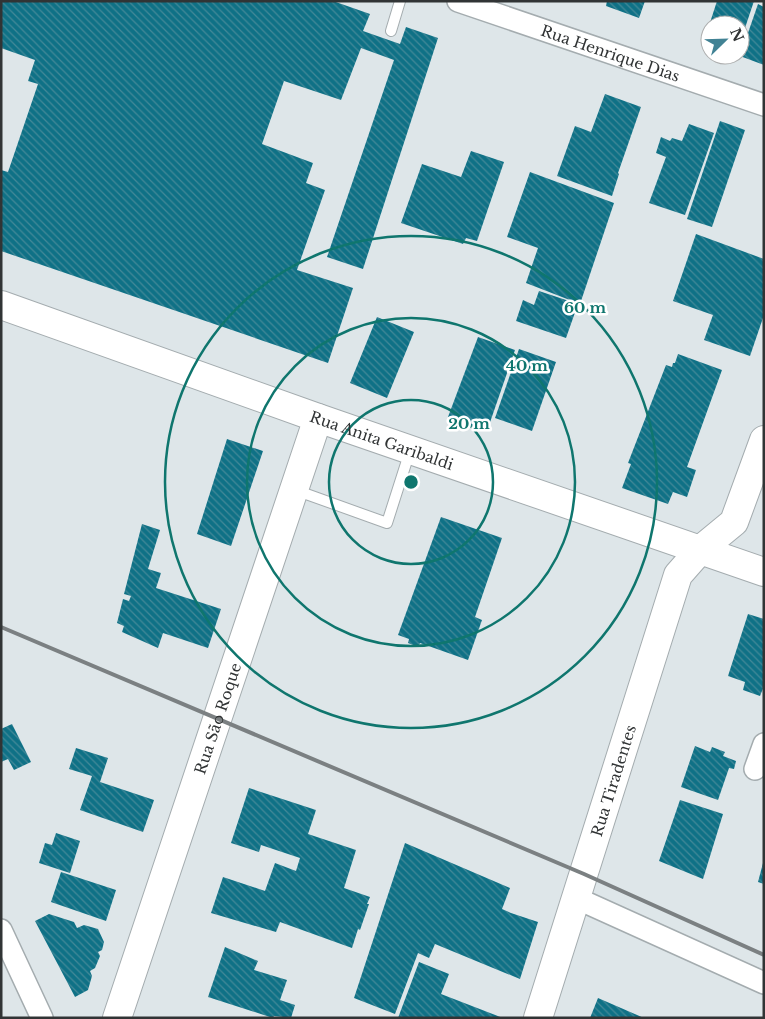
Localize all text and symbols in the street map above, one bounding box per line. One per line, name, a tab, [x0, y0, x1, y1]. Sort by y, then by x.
north arrow	[700, 15, 750, 65]
street label: Rua Henrique Dias	[539, 20, 683, 85]
text: N	[726, 25, 748, 44]
text: 60 m	[564, 298, 606, 317]
text: 40 m	[506, 356, 548, 375]
street label: Rua Anita Garibaldi	[307, 406, 456, 474]
text: 20 m	[448, 414, 490, 433]
centre of rings	[402, 473, 420, 491]
street label: Rua São Roque	[190, 660, 245, 777]
street label: Rua Tiradentes	[586, 722, 640, 839]

